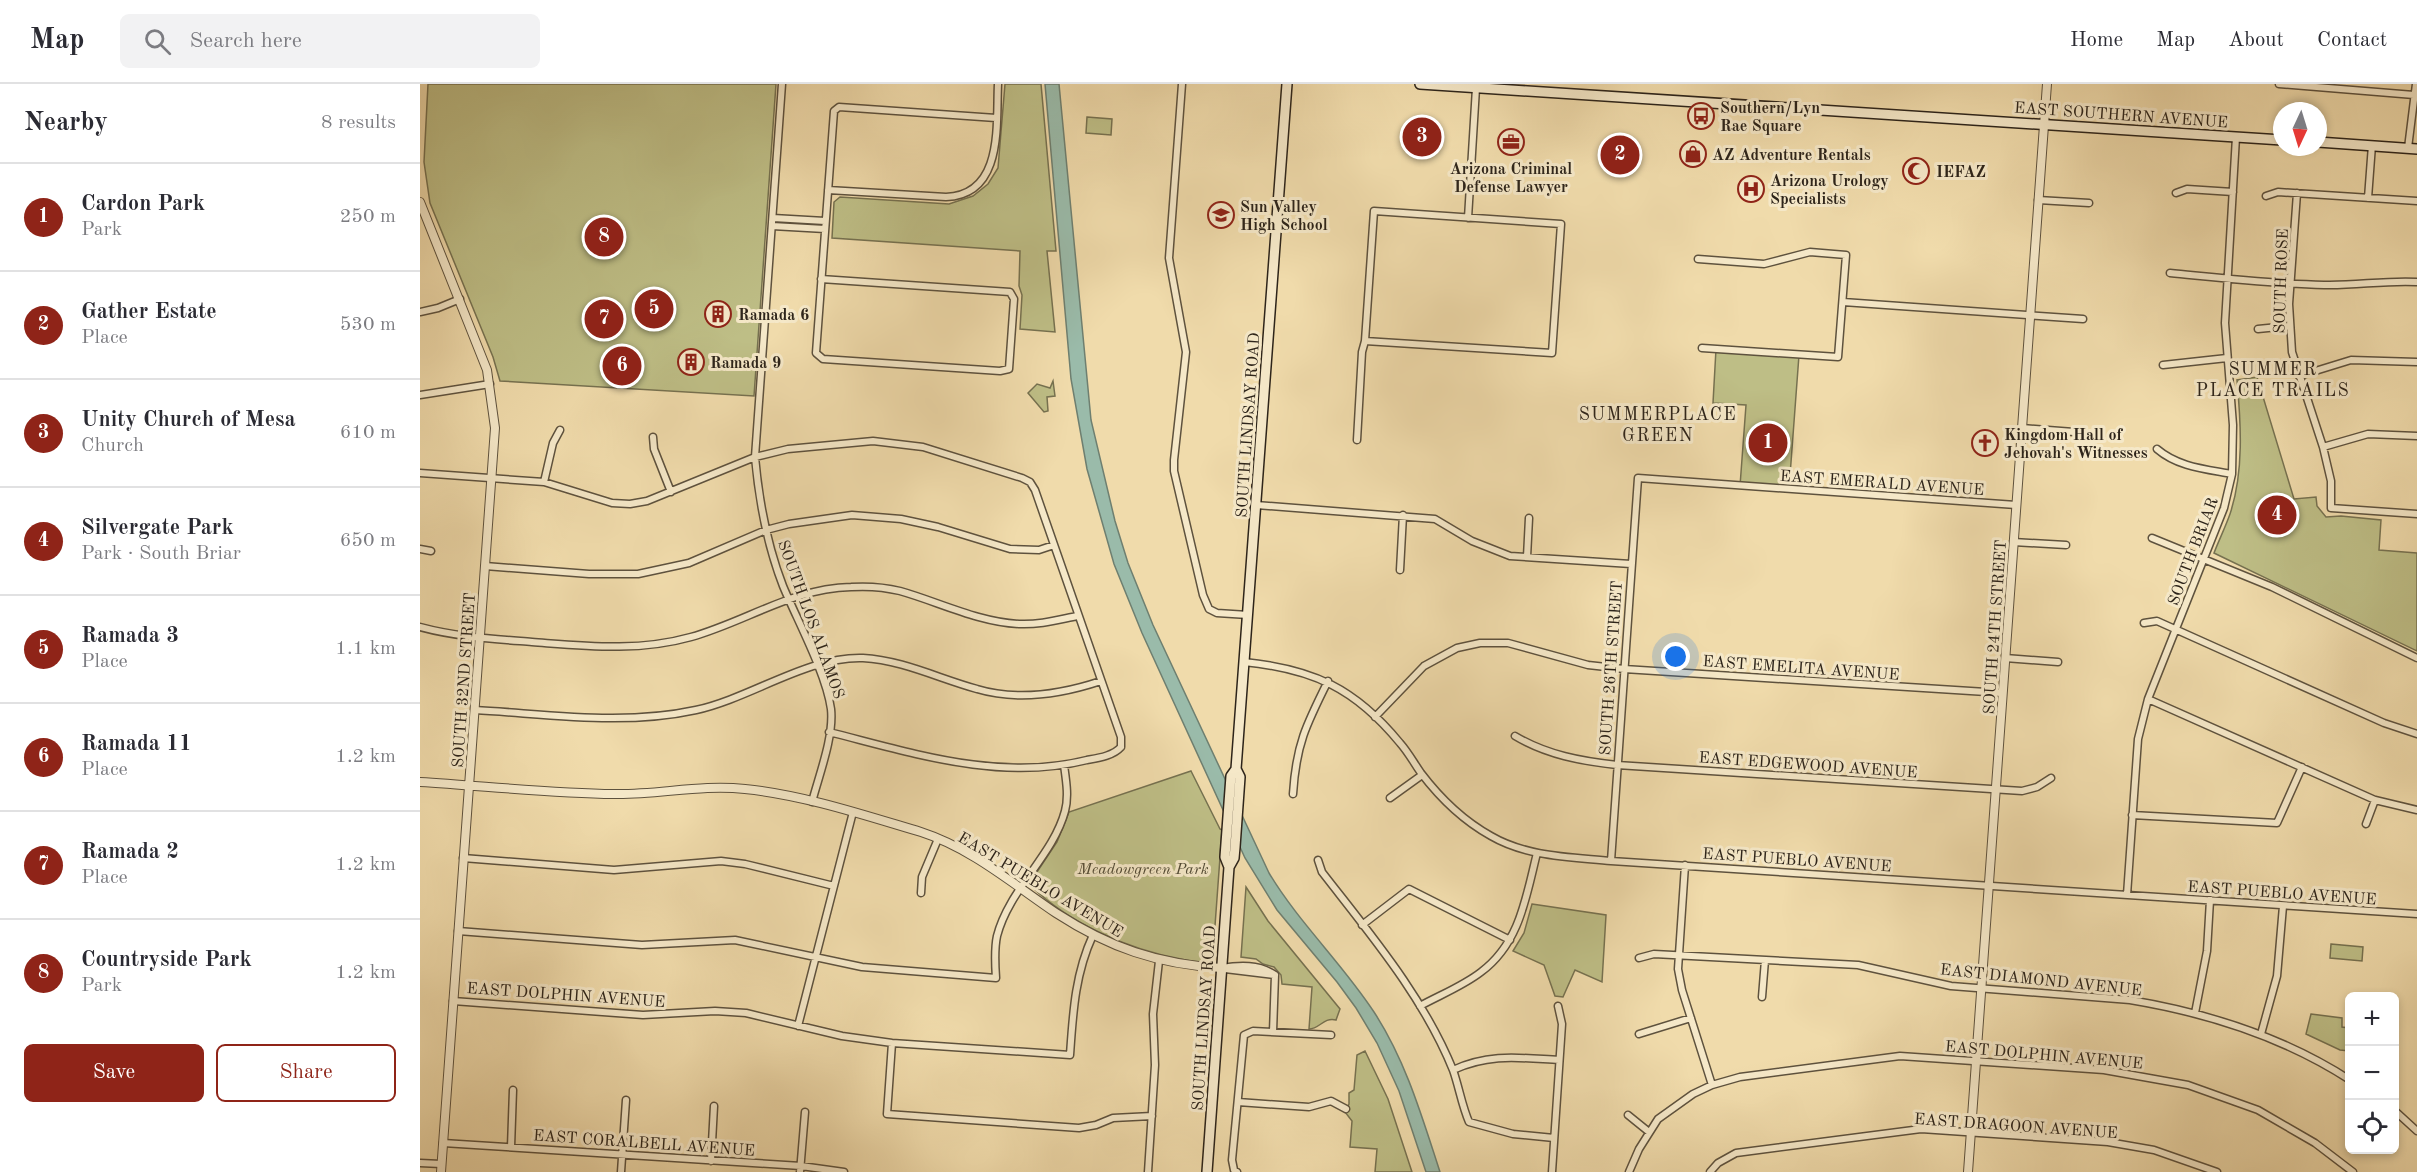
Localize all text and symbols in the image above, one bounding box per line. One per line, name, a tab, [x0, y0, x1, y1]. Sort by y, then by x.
search box	[120, 14, 540, 68]
icon: search	[141, 25, 174, 58]
text: Map	[30, 27, 84, 55]
text: Search here	[189, 30, 302, 52]
text: Home	[2070, 30, 2123, 51]
text: Map	[2156, 30, 2195, 51]
text: About	[2228, 30, 2284, 51]
text: Contact	[2317, 30, 2387, 51]
bus stop icon: Southern/Lyn Rae Square	[1686, 101, 1716, 131]
place label: Southern/Lyn Rae Square	[1720, 101, 1820, 135]
street label: EAST SOUTHERN AVENUE	[2013, 101, 2228, 131]
north arrow	[2273, 102, 2327, 156]
text: Nearby	[24, 110, 108, 136]
text: 8 results	[321, 113, 396, 133]
pin: 3	[1402, 115, 1442, 160]
office icon: Arizona Criminal Defense Lawyer	[1496, 127, 1526, 157]
pin: 2	[1600, 132, 1640, 178]
shop icon: AZ Adventure Rentals	[1678, 139, 1708, 169]
place label: AZ Adventure Rentals	[1712, 148, 1871, 164]
mosque icon: IEFAZ	[1901, 156, 1931, 186]
place label: Arizona Criminal Defense Lawyer	[1450, 162, 1572, 196]
place label: IEFAZ	[1936, 165, 1986, 181]
hospital icon: Arizona Urology Specialists	[1736, 174, 1766, 204]
place label: Arizona Urology Specialists	[1770, 174, 1889, 208]
text: Cardon Park	[81, 193, 205, 215]
school or university icon: Sun Valley High School	[1206, 200, 1236, 230]
place label: Sun Valley High School	[1240, 200, 1328, 234]
text: 1	[38, 207, 49, 227]
text: 250 m	[340, 207, 396, 227]
pin: 8	[584, 214, 624, 260]
text: Park	[81, 220, 122, 240]
street label: SOUTH ROSE	[2272, 228, 2292, 334]
pin: 5	[634, 286, 674, 332]
pin: 7	[584, 296, 624, 342]
building icon: Ramada 6	[703, 299, 733, 329]
text: Gather Estate	[81, 301, 217, 323]
place label: Ramada 6	[738, 308, 809, 324]
text: 2	[38, 315, 49, 335]
text: 530 m	[340, 315, 396, 335]
text: Place	[81, 328, 128, 348]
street label: SOUTH LINDSAY ROAD	[1235, 332, 1263, 518]
pin: 6	[602, 344, 642, 388]
building icon: Ramada 9	[676, 347, 706, 377]
place label: Ramada 9	[710, 356, 781, 372]
district label: SUMMER PLACE TRAILS	[2196, 361, 2350, 400]
district label: SUMMERPLACE GREEN	[1579, 406, 1737, 445]
text: Unity Church of Mesa	[81, 409, 296, 431]
pin: 1	[1748, 420, 1788, 466]
text: 3	[38, 423, 49, 443]
text: 610 m	[340, 423, 396, 443]
church icon: Kingdom Hall of Jehovah's Witnesses	[1970, 428, 2000, 458]
place label: Kingdom Hall of Jehovah's Witnesses	[2004, 428, 2148, 462]
text: Church	[81, 436, 144, 456]
street label: EAST EMERALD AVENUE	[1779, 469, 1985, 499]
pin: 4	[2258, 492, 2296, 538]
street label: SOUTH BRIAR	[2166, 496, 2222, 608]
text: Silvergate Park	[81, 517, 234, 539]
text: 4	[38, 531, 49, 551]
text: 650 m	[340, 531, 396, 551]
street label: SOUTH LOS ALAMOS	[774, 538, 846, 701]
street label: SOUTH 24TH STREET	[1982, 539, 2010, 715]
text: Park · South Briar	[81, 544, 241, 564]
street label: SOUTH 26TH STREET	[1598, 580, 1626, 756]
street label: SOUTH 32ND STREET	[451, 592, 479, 768]
text: Ramada 3	[81, 625, 179, 647]
text: 5	[38, 639, 49, 659]
text: 1.1 km	[335, 639, 396, 659]
your location	[1661, 642, 1690, 671]
text: Place	[81, 652, 128, 672]
street label: EAST EMELITA AVENUE	[1702, 654, 1900, 684]
text: Ramada 11	[81, 733, 192, 755]
text: 6	[38, 747, 49, 767]
text: 1.2 km	[335, 747, 396, 767]
street label: EAST EDGEWOOD AVENUE	[1698, 750, 1918, 782]
text: Place	[81, 760, 128, 780]
street label: EAST PUEBLO AVENUE	[955, 830, 1125, 941]
text: Ramada 2	[81, 841, 179, 863]
street label: EAST PUEBLO AVENUE	[1702, 846, 1892, 876]
text: 7	[38, 855, 49, 875]
text: 1.2 km	[335, 855, 396, 875]
park label: Meadowgreen Park	[1076, 862, 1209, 878]
text: Place	[81, 868, 128, 888]
street label: EAST PUEBLO AVENUE	[2187, 879, 2377, 909]
street label: SOUTH LINDSAY ROAD	[1191, 925, 1219, 1111]
text: Countryside Park	[81, 949, 252, 971]
street label: EAST DIAMOND AVENUE	[1939, 962, 2142, 1000]
text: 8	[38, 963, 49, 983]
text: 1.2 km	[335, 963, 396, 983]
text: Park	[81, 976, 122, 996]
street label: EAST DOLPHIN AVENUE	[466, 981, 666, 1011]
map controls	[2345, 992, 2399, 1154]
button: +	[2345, 992, 2399, 1046]
street label: EAST DOLPHIN AVENUE	[1944, 1039, 2144, 1073]
button: Save	[24, 1044, 204, 1102]
button: Share	[216, 1044, 396, 1102]
button: −	[2345, 1046, 2399, 1100]
button: locate	[2345, 1100, 2399, 1154]
street label: EAST DRAGOON AVENUE	[1914, 1112, 2118, 1142]
street label: EAST CORALBELL AVENUE	[532, 1128, 755, 1160]

